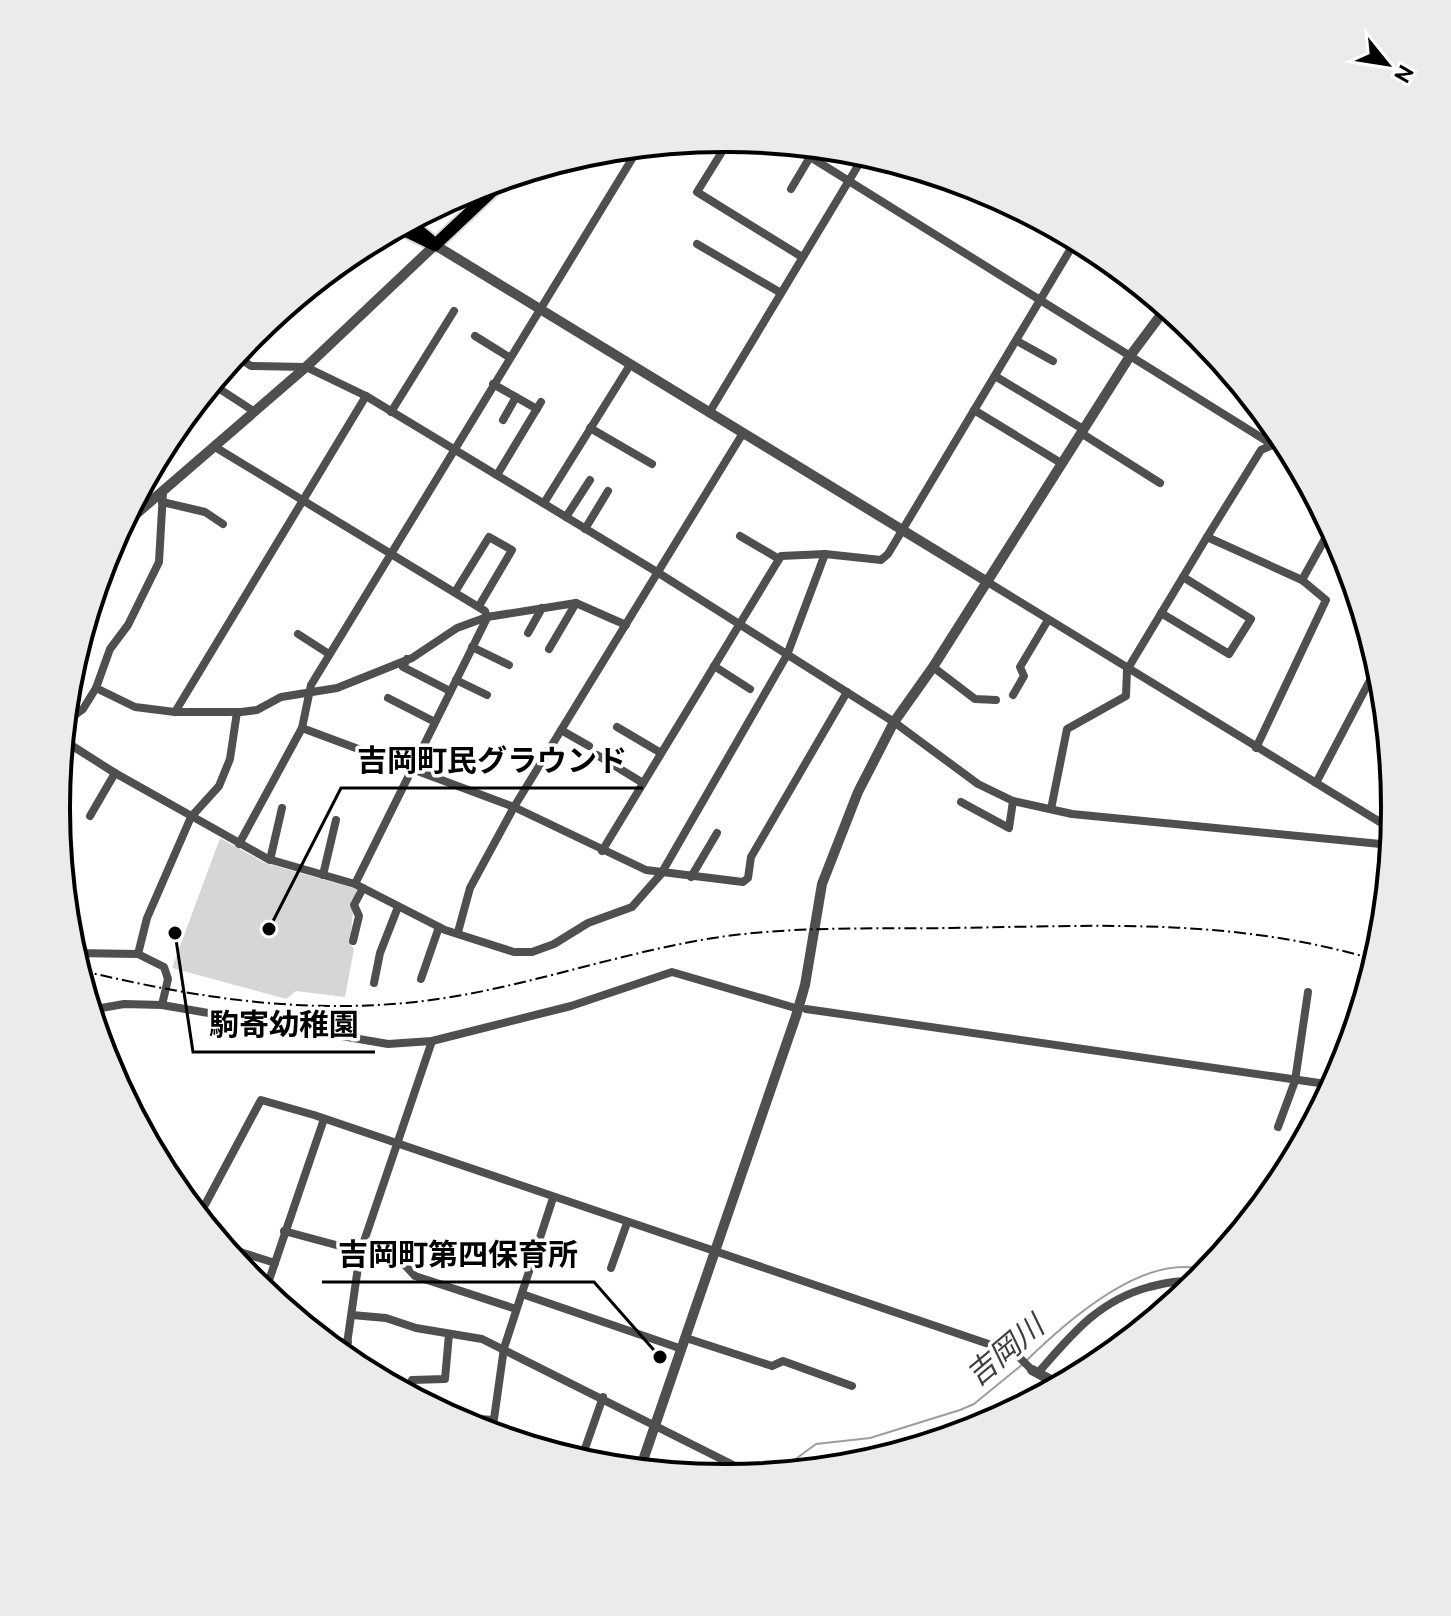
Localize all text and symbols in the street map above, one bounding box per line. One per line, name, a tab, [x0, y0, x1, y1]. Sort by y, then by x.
north arrow	[1347, 24, 1427, 104]
text: N	[1390, 61, 1420, 88]
callout: 吉岡町民グラウンド	[341, 734, 643, 788]
text: 吉岡町民グラウンド	[357, 743, 627, 777]
callout: 駒寄幼稚園	[193, 998, 375, 1052]
text: 駒寄幼稚園	[209, 1007, 359, 1041]
callout: 吉岡町第四保育所	[322, 1228, 594, 1282]
text: 吉岡町第四保育所	[338, 1237, 578, 1271]
water label: 吉岡川	[959, 1306, 1052, 1392]

